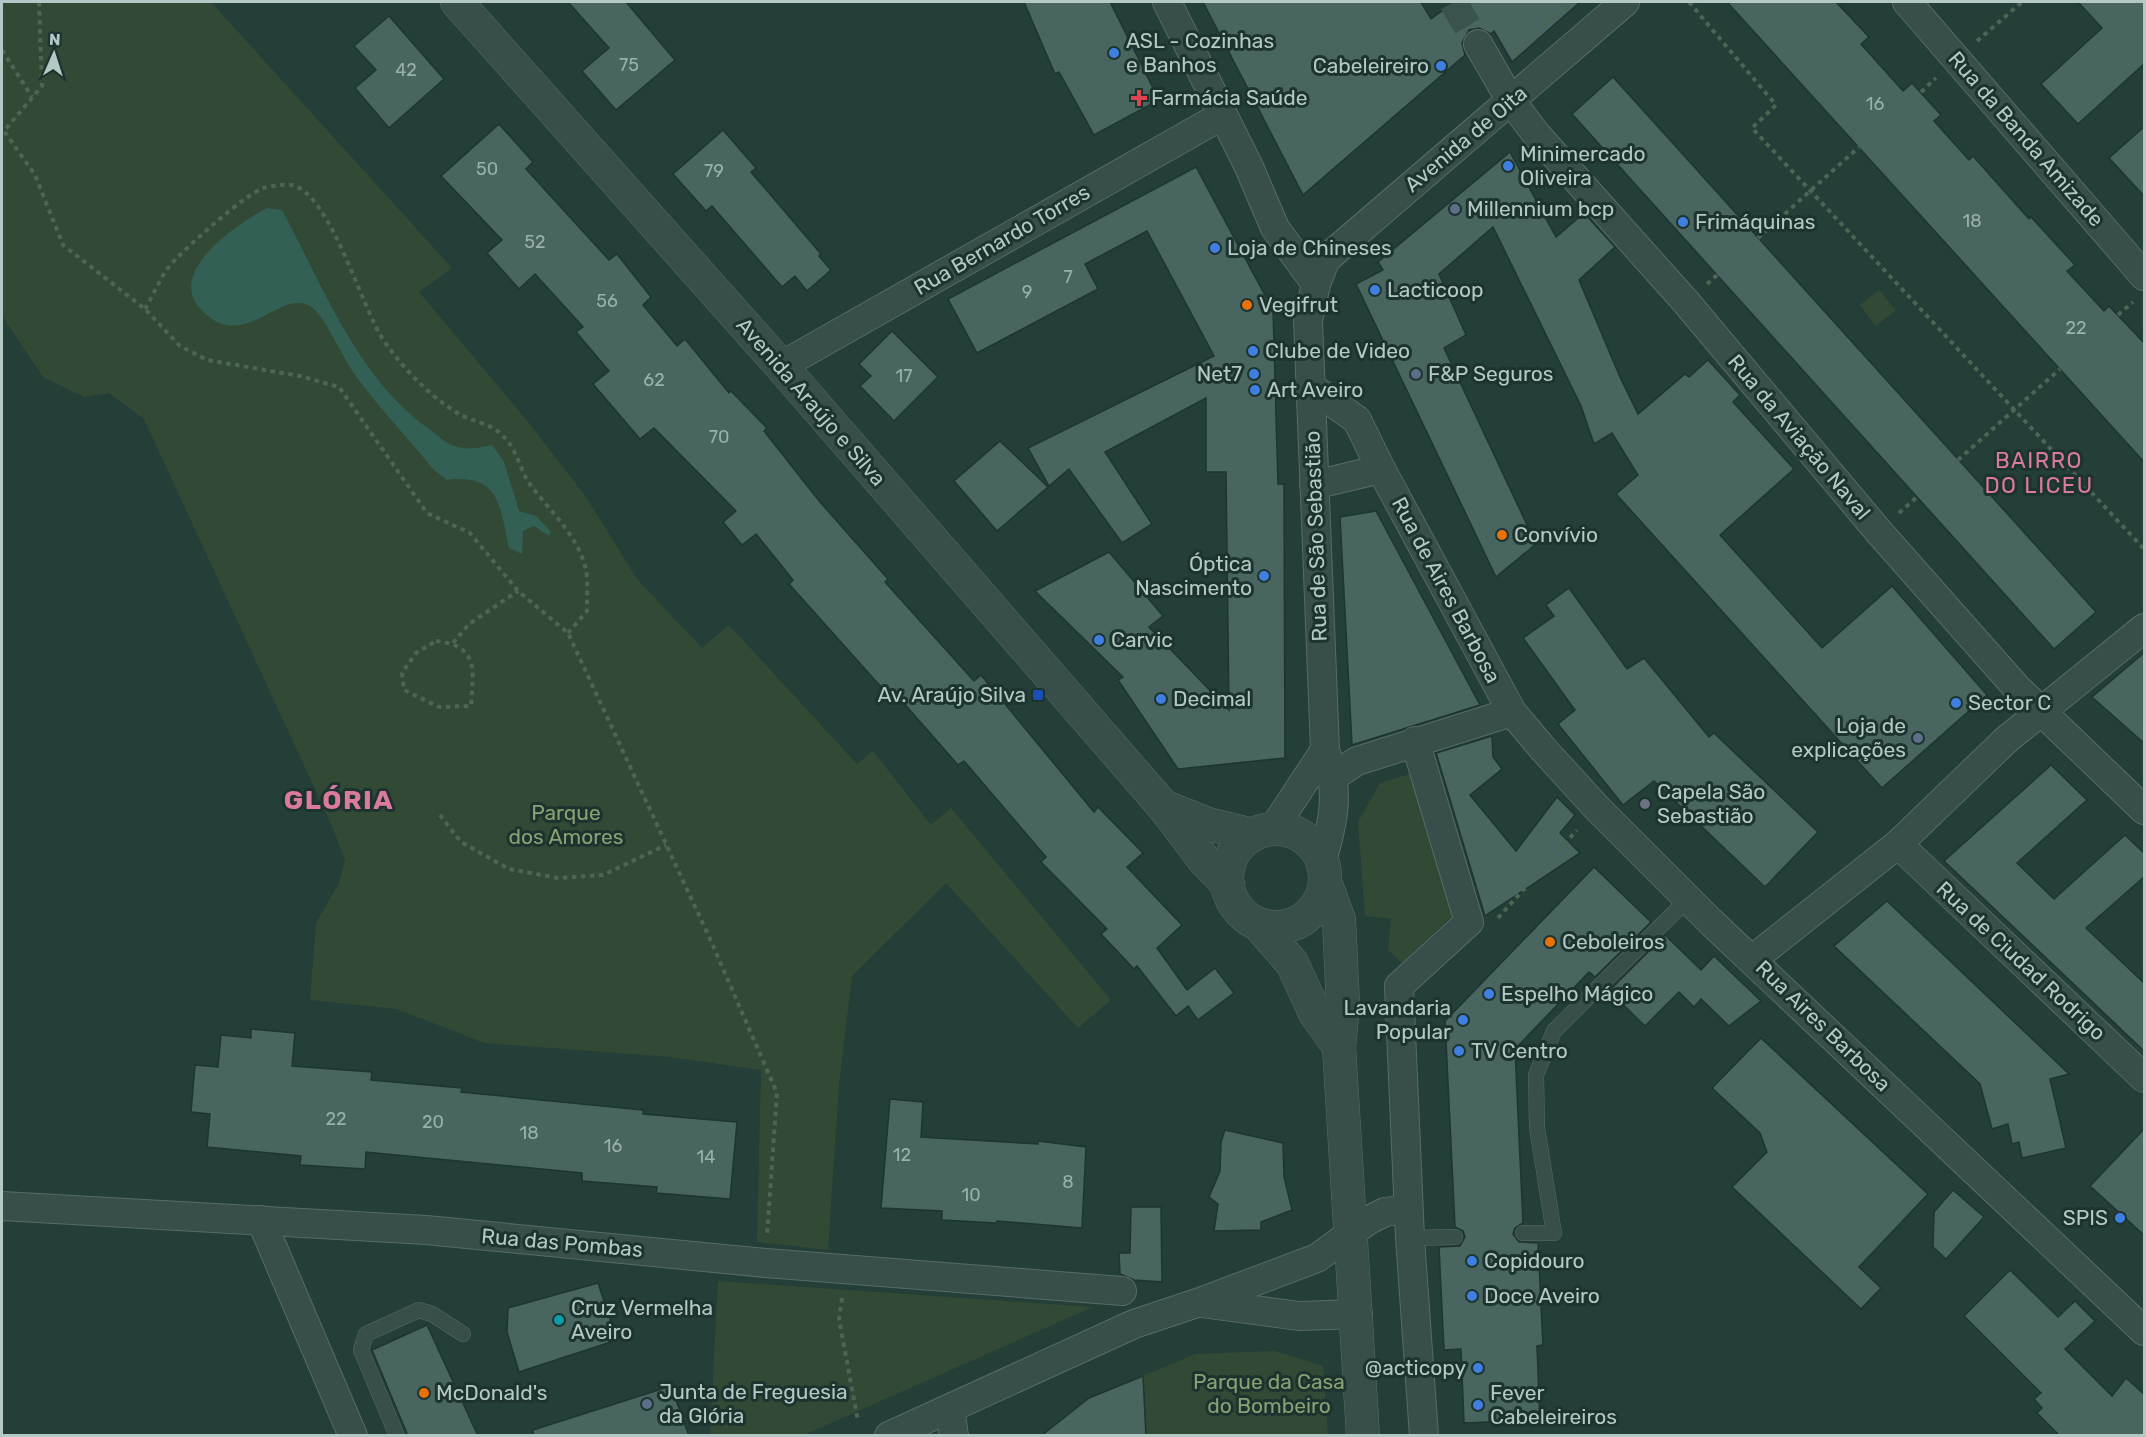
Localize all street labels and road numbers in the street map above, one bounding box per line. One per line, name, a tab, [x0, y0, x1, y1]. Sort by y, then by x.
street label: Rua da Banda Amizade	[1944, 46, 2109, 231]
street label: Avenida de Oita	[1399, 80, 1532, 197]
street label: Rua Bernardo Torres	[910, 179, 1094, 300]
street label: Avenida Araújo e Silva	[732, 312, 891, 491]
street label: Rua da Aviação Naval	[1723, 349, 1876, 524]
street label: Rua de São Sebastião	[1299, 430, 1332, 642]
street label: Rua de Aires Barbosa	[1387, 493, 1506, 687]
street label: Rua de Ciudad Rodrigo	[1932, 876, 2111, 1045]
street label: Rua Aires Barbosa	[1751, 955, 1896, 1096]
street label: Rua das Pombas	[480, 1223, 644, 1262]

